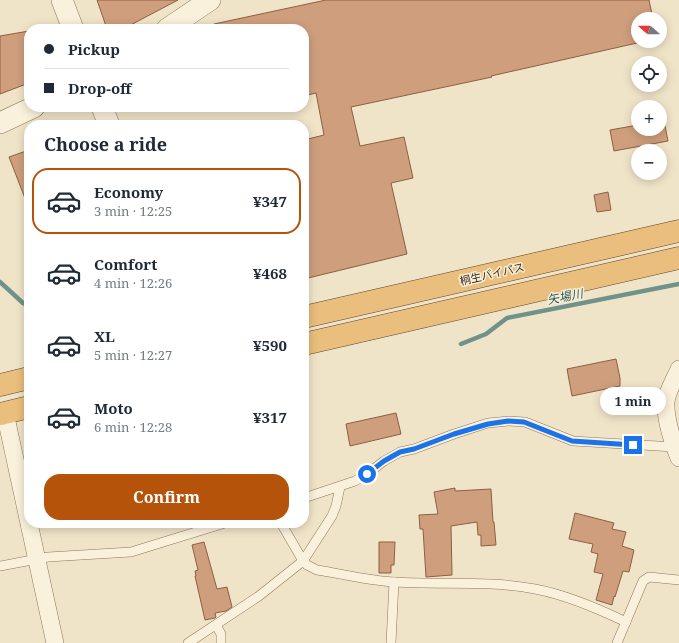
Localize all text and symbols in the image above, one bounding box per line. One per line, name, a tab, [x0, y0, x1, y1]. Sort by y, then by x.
north arrow	[631, 12, 667, 48]
map controls	[631, 12, 667, 180]
text: Pickup	[68, 39, 120, 59]
button: locate	[631, 56, 667, 92]
text: Drop-off	[68, 78, 132, 98]
button: +	[631, 100, 667, 136]
text: Choose a ride	[44, 132, 167, 156]
button: −	[631, 144, 667, 180]
text: Economy	[94, 182, 163, 202]
icon: car	[46, 183, 82, 219]
text: ¥347	[253, 191, 287, 211]
text: 3 min · 12:25	[94, 202, 172, 220]
text: Comfort	[94, 254, 157, 274]
icon: car	[46, 255, 82, 291]
street label: 桐生バイパス	[458, 259, 526, 288]
text: ¥468	[253, 263, 287, 283]
text: 4 min · 12:26	[94, 274, 172, 292]
water label: 矢場川	[546, 284, 586, 308]
text: XL	[94, 326, 115, 346]
icon: car	[46, 327, 82, 363]
text: ¥590	[253, 335, 287, 355]
text: 5 min · 12:27	[94, 346, 172, 364]
callout: 1 min	[600, 387, 666, 415]
text: 1 min	[615, 392, 651, 410]
text: Moto	[94, 398, 133, 418]
icon: car	[46, 399, 82, 435]
text: ¥317	[253, 407, 287, 427]
text: 6 min · 12:28	[94, 418, 172, 436]
route end	[624, 436, 642, 454]
route start	[358, 465, 376, 483]
button: Confirm	[44, 474, 289, 520]

